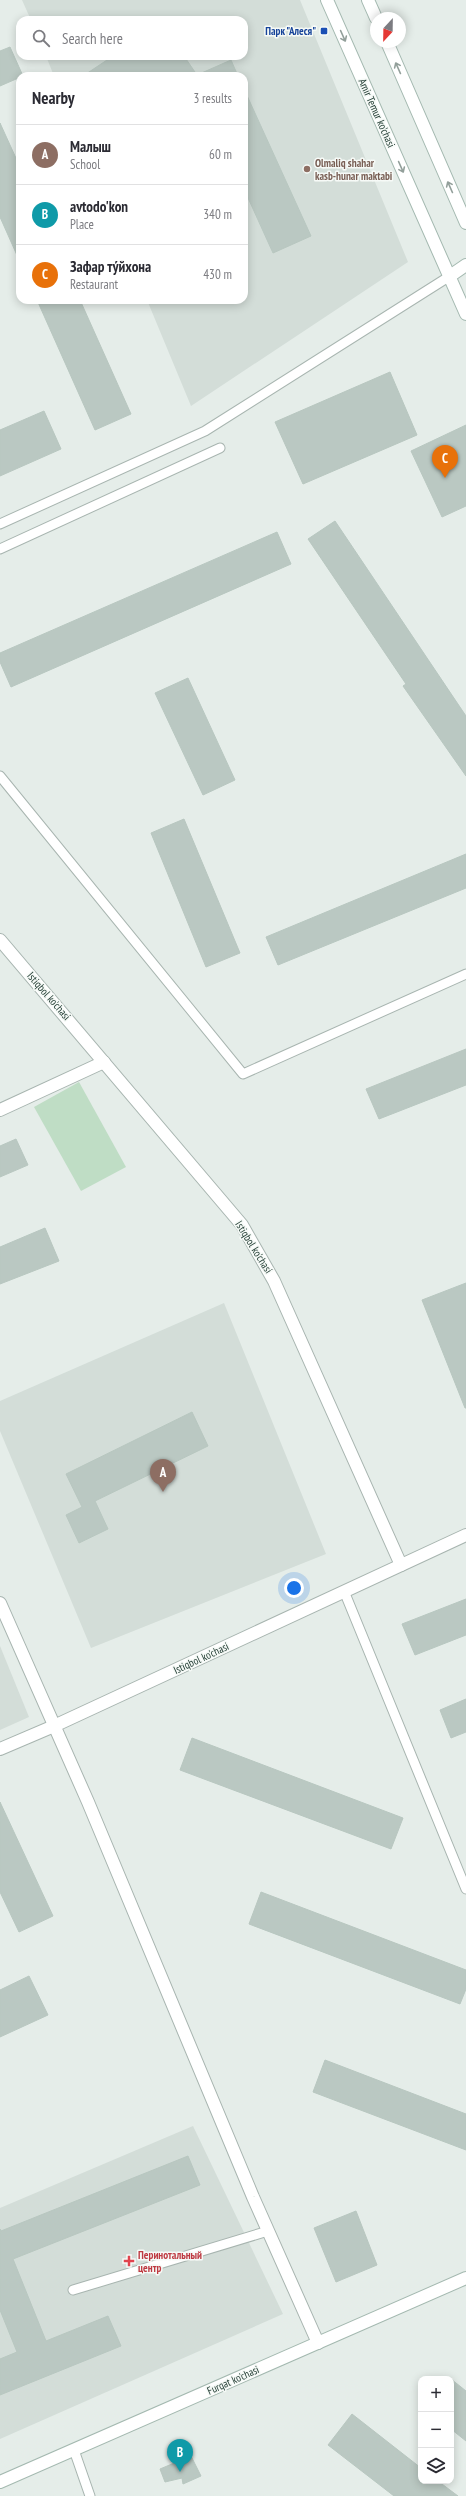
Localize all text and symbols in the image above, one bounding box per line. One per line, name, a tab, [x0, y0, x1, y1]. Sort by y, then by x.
north arrow	[370, 12, 406, 48]
search box	[16, 16, 248, 60]
place label: Парк "Алеся"	[265, 24, 316, 38]
marker: Парк "Алеся"	[319, 26, 329, 36]
icon: search	[30, 27, 52, 49]
text: Search here	[62, 29, 123, 48]
one-way arrow	[340, 29, 347, 41]
one-way arrow	[394, 62, 401, 74]
street label: Amir Temur ko'chasi	[356, 76, 398, 150]
text: Nearby	[32, 87, 75, 109]
text: 3 results	[193, 90, 232, 107]
text: Малыш	[70, 137, 111, 156]
text: A	[42, 146, 48, 163]
text: 60 m	[209, 146, 232, 163]
text: School	[70, 156, 100, 173]
place label: Olmaliq shahar kasb-hunar maktabi	[315, 156, 393, 183]
one-way arrow	[398, 161, 406, 173]
marker: Olmaliq shahar kasb-hunar maktabi	[302, 164, 312, 174]
one-way arrow	[446, 181, 453, 193]
text: avtodo'kon	[70, 197, 128, 216]
text: B	[42, 206, 48, 223]
text: 340 m	[203, 206, 232, 223]
text: Place	[70, 216, 94, 233]
text: Зафар тýйхона	[70, 257, 151, 276]
text: C	[42, 266, 48, 283]
text: 430 m	[203, 266, 232, 283]
text: Restaurant	[70, 276, 118, 293]
pin: C	[432, 445, 458, 478]
street label: Istiqbol ko'chasi	[24, 969, 74, 1023]
street label: Istiqbol ko'chasi	[232, 1218, 276, 1276]
pin: A	[150, 1459, 176, 1492]
your location	[284, 1578, 304, 1598]
street label: Istiqbol ko'chasi	[171, 1639, 231, 1677]
place label: Перинотальный центр	[138, 2248, 202, 2275]
marker: Перинотальный центр	[123, 2255, 135, 2267]
street label: Furqat ko'chasi	[205, 2362, 261, 2398]
map controls	[418, 2376, 454, 2484]
button: +	[418, 2376, 454, 2412]
button: −	[418, 2412, 454, 2448]
pin: B	[167, 2439, 193, 2472]
button: layers	[418, 2448, 454, 2484]

